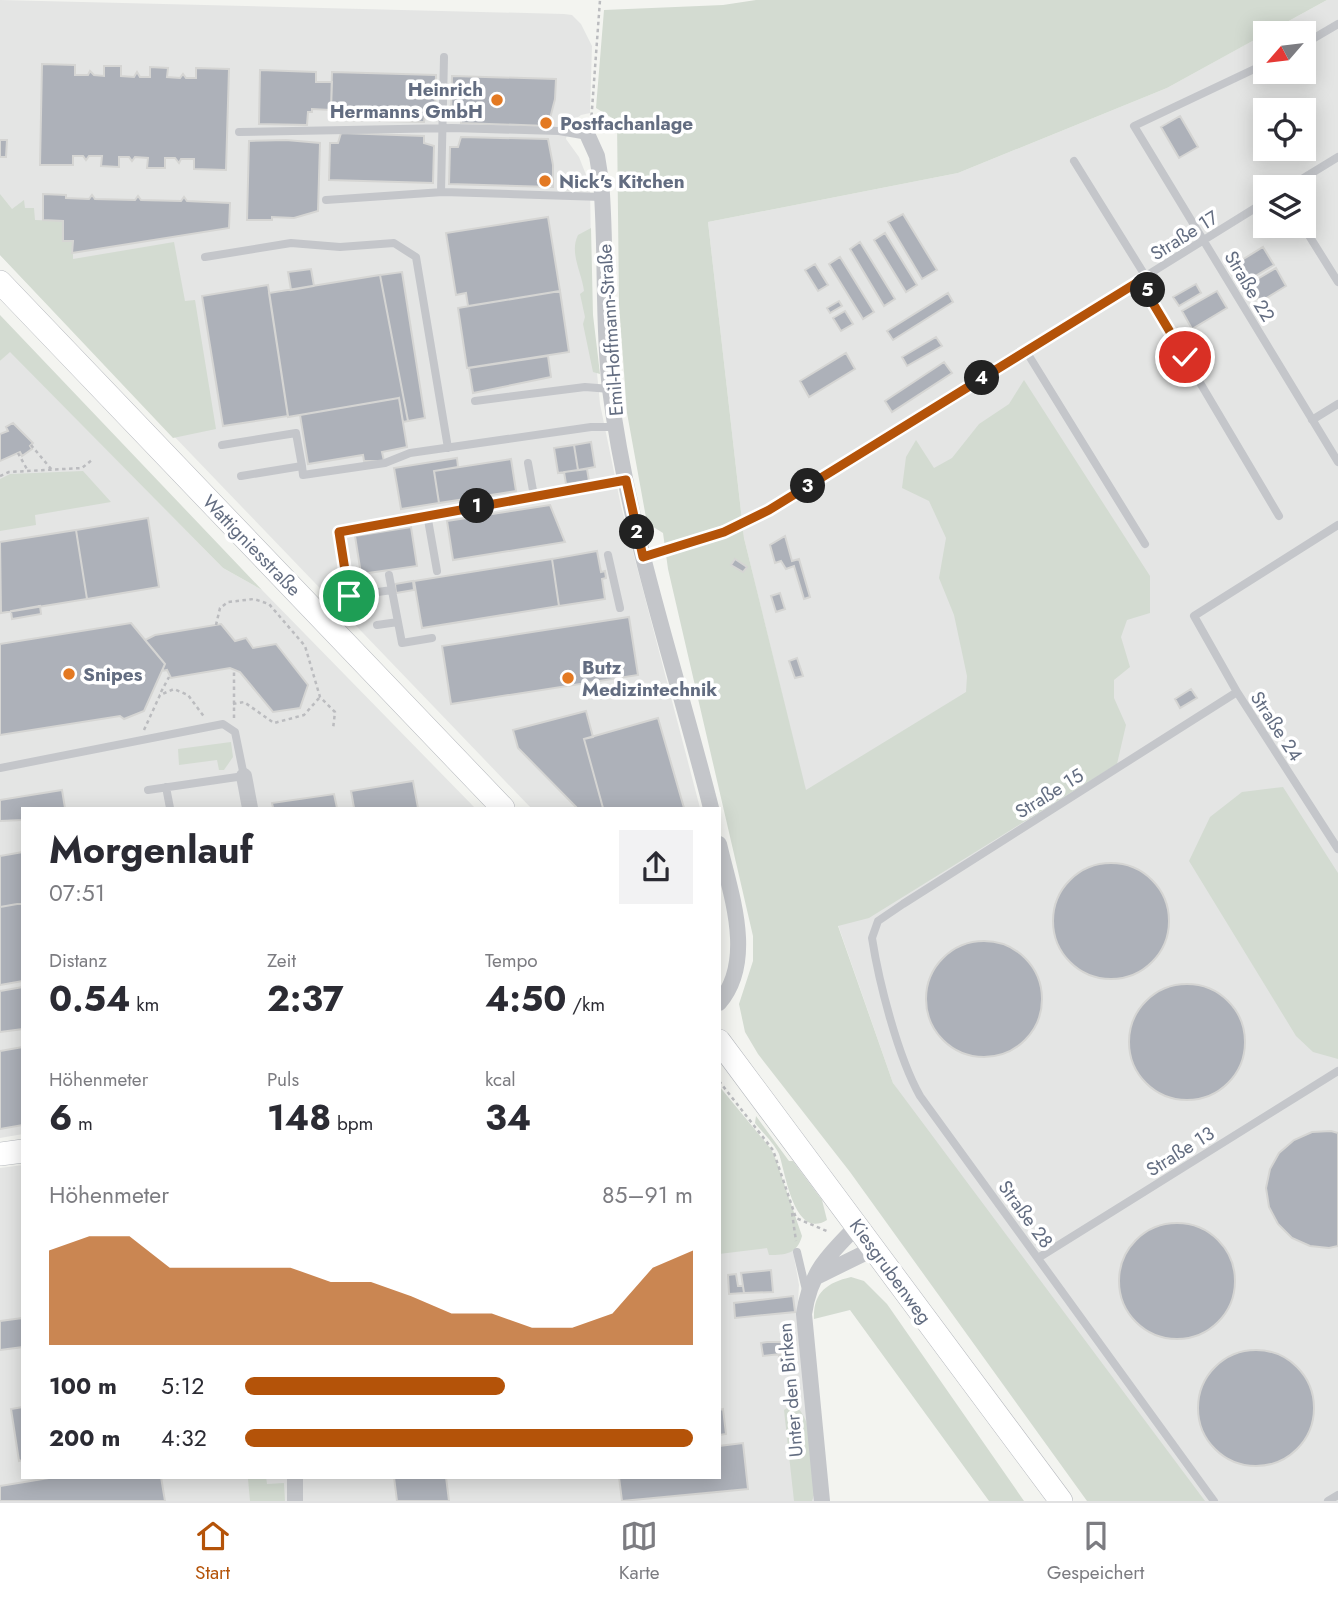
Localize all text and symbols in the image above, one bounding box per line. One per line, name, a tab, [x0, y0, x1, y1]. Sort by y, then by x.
north arrow	[1253, 21, 1316, 84]
map controls	[1253, 21, 1316, 238]
place label: Heinrich Hermanns GmbH	[330, 76, 483, 125]
marker: Heinrich Hermanns GmbH	[489, 92, 505, 108]
button: locate	[1253, 98, 1316, 161]
place label: Postfachanlage	[560, 110, 693, 137]
marker: Postfachanlage	[538, 115, 554, 131]
place label: Nick's Kitchen	[559, 168, 685, 195]
marker: Nick's Kitchen	[537, 173, 553, 189]
button: layers	[1253, 175, 1316, 238]
street label: Straße 17	[1145, 204, 1223, 267]
street label: Emil-Hoffmann-Straße	[591, 243, 630, 417]
street label: Straße 22	[1218, 246, 1281, 327]
pin: 5	[1130, 272, 1166, 308]
text: 5	[1141, 276, 1154, 303]
pin	[1155, 327, 1215, 387]
icon: check	[1166, 338, 1204, 376]
pin: 4	[964, 360, 1000, 396]
text: 4	[975, 364, 988, 391]
pin: 3	[790, 468, 826, 504]
text: 3	[802, 472, 813, 499]
street label: Wattigniesstraße	[196, 489, 307, 602]
pin: 1	[460, 489, 494, 524]
text: 1	[472, 492, 481, 519]
pin: 2	[620, 514, 654, 550]
text: 2	[630, 518, 643, 545]
pin	[319, 566, 379, 626]
icon: arrive	[330, 577, 368, 615]
place label: Butz Medizintechnik	[582, 654, 717, 703]
place label: Snipes	[83, 661, 143, 688]
marker: Snipes	[61, 666, 77, 682]
marker: Butz Medizintechnik	[560, 670, 576, 686]
street label: Straße 24	[1244, 686, 1309, 767]
street label: Straße 15	[1010, 762, 1089, 825]
text: Morgenlauf	[49, 822, 253, 877]
button: share	[619, 830, 693, 904]
text: 07:51	[49, 876, 105, 910]
text: Distanz	[49, 947, 107, 974]
text: Zeit	[267, 947, 296, 974]
text: Tempo	[485, 947, 538, 974]
text: 0.54	[49, 974, 130, 1024]
text: 2:37	[267, 974, 344, 1024]
text: 4:50	[485, 974, 566, 1024]
text: km	[130, 991, 159, 1018]
text: /km	[566, 991, 605, 1018]
text: Höhenmeter	[49, 1066, 148, 1093]
text: Puls	[267, 1066, 299, 1093]
text: kcal	[485, 1066, 516, 1093]
text: 6	[49, 1093, 72, 1143]
text: 148	[267, 1093, 331, 1143]
text: 34	[485, 1093, 531, 1143]
text: m	[72, 1110, 93, 1137]
text: bpm	[331, 1110, 373, 1137]
street label: Straße 13	[1141, 1120, 1220, 1183]
street label: Straße 28	[992, 1175, 1059, 1254]
text: Höhenmeter	[49, 1178, 169, 1212]
text: 85–91 m	[602, 1178, 693, 1212]
street label: Kiesgrubenweg	[843, 1213, 938, 1329]
street label: Unter den Birken	[771, 1322, 810, 1458]
text: 100 m	[49, 1369, 117, 1403]
text: 5:12	[161, 1369, 204, 1403]
text: 200 m	[49, 1421, 120, 1455]
text: 4:32	[161, 1421, 207, 1455]
tab: Start	[194, 1517, 232, 1586]
tab: Karte	[619, 1517, 660, 1586]
tab: Gespeichert	[1047, 1517, 1144, 1586]

